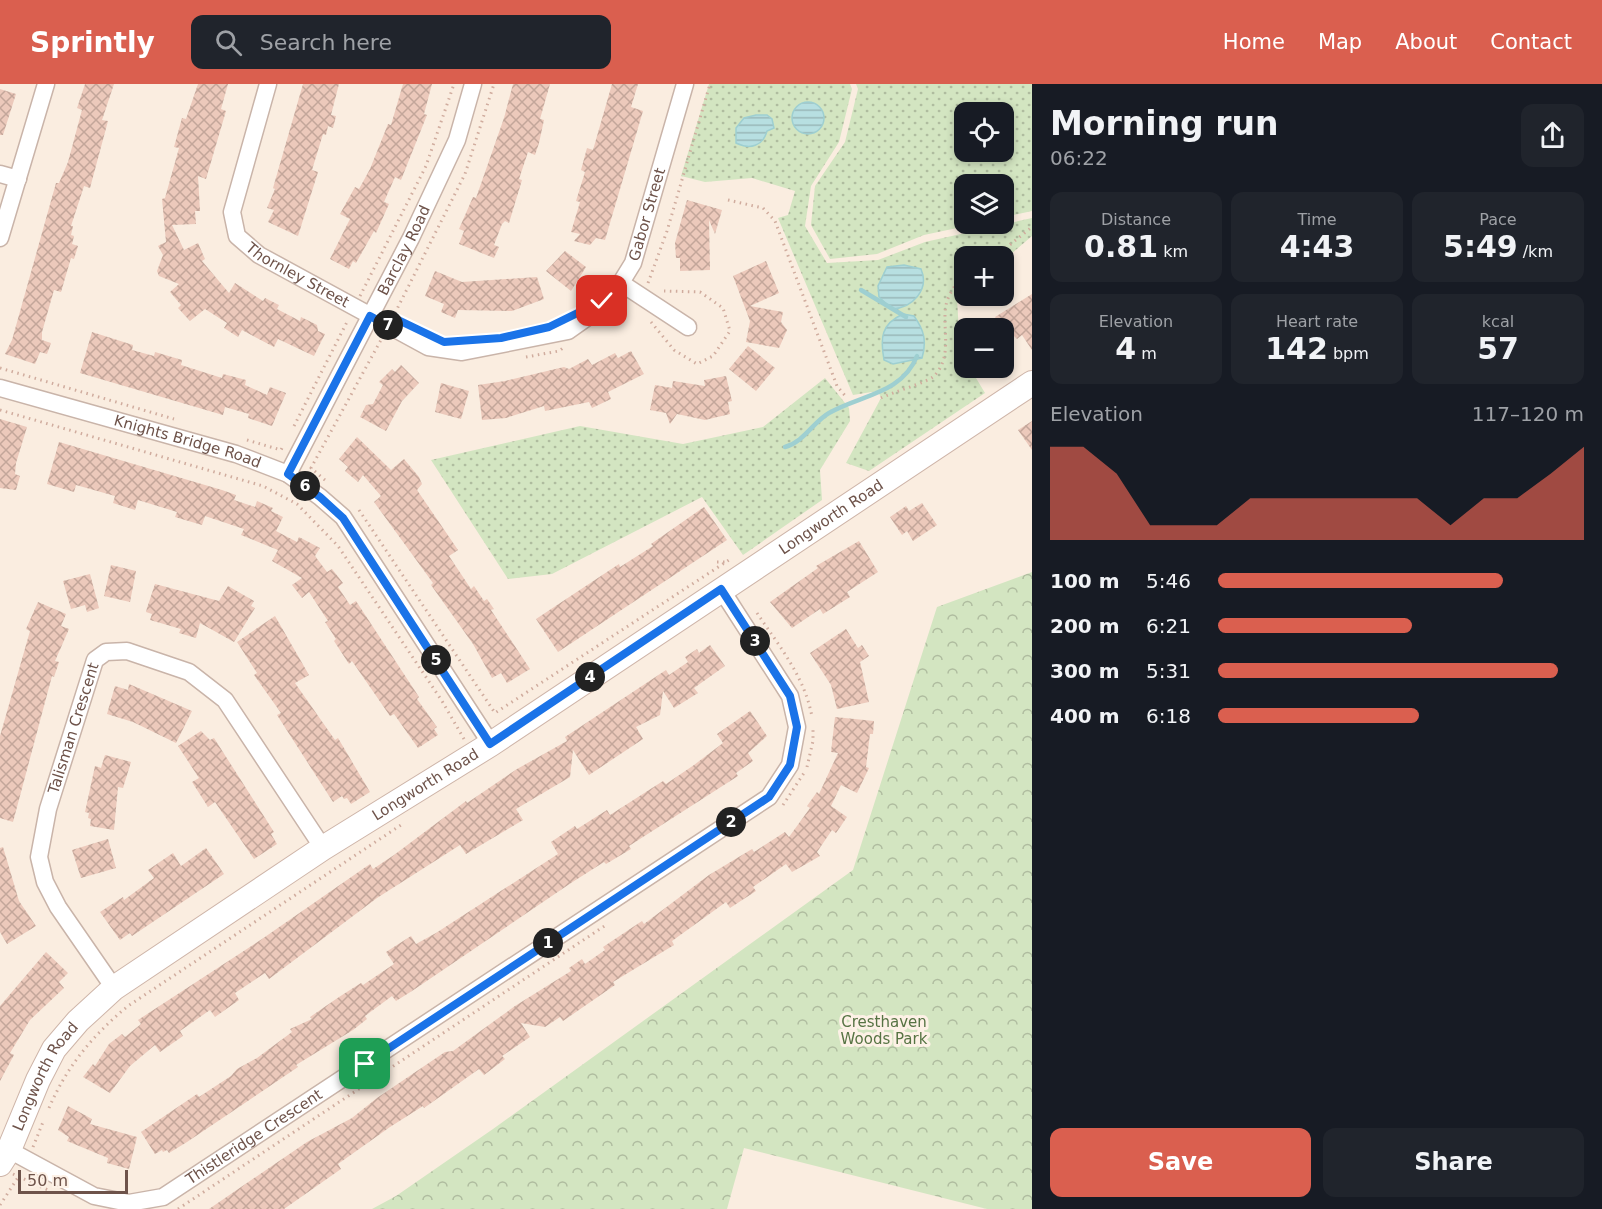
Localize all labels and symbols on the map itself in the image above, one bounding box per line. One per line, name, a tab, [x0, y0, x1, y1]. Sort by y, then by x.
street label: Gabor Street	[625, 166, 669, 263]
street label: Barclay Road	[374, 202, 434, 298]
street label: Thornley Street	[241, 238, 353, 311]
pin	[576, 275, 627, 326]
pin: 7	[373, 310, 403, 340]
street label: Knights Bridge Road	[112, 411, 264, 472]
pin: 6	[290, 471, 320, 501]
street label: Longworth Road	[775, 476, 887, 558]
pin: 3	[740, 626, 770, 656]
pin: 5	[421, 645, 451, 675]
street label: Talisman Crescent	[44, 660, 103, 797]
pin: 4	[575, 662, 605, 692]
street label: Longworth Road	[369, 745, 482, 824]
pin: 2	[716, 807, 746, 837]
pin: 1	[533, 928, 563, 958]
park label: Cresthaven Woods Park	[841, 1013, 928, 1048]
street label: Longworth Road	[9, 1018, 82, 1134]
pin	[339, 1038, 390, 1089]
street label: Thistleridge Crescent	[182, 1085, 326, 1189]
scale bar	[18, 1167, 128, 1194]

